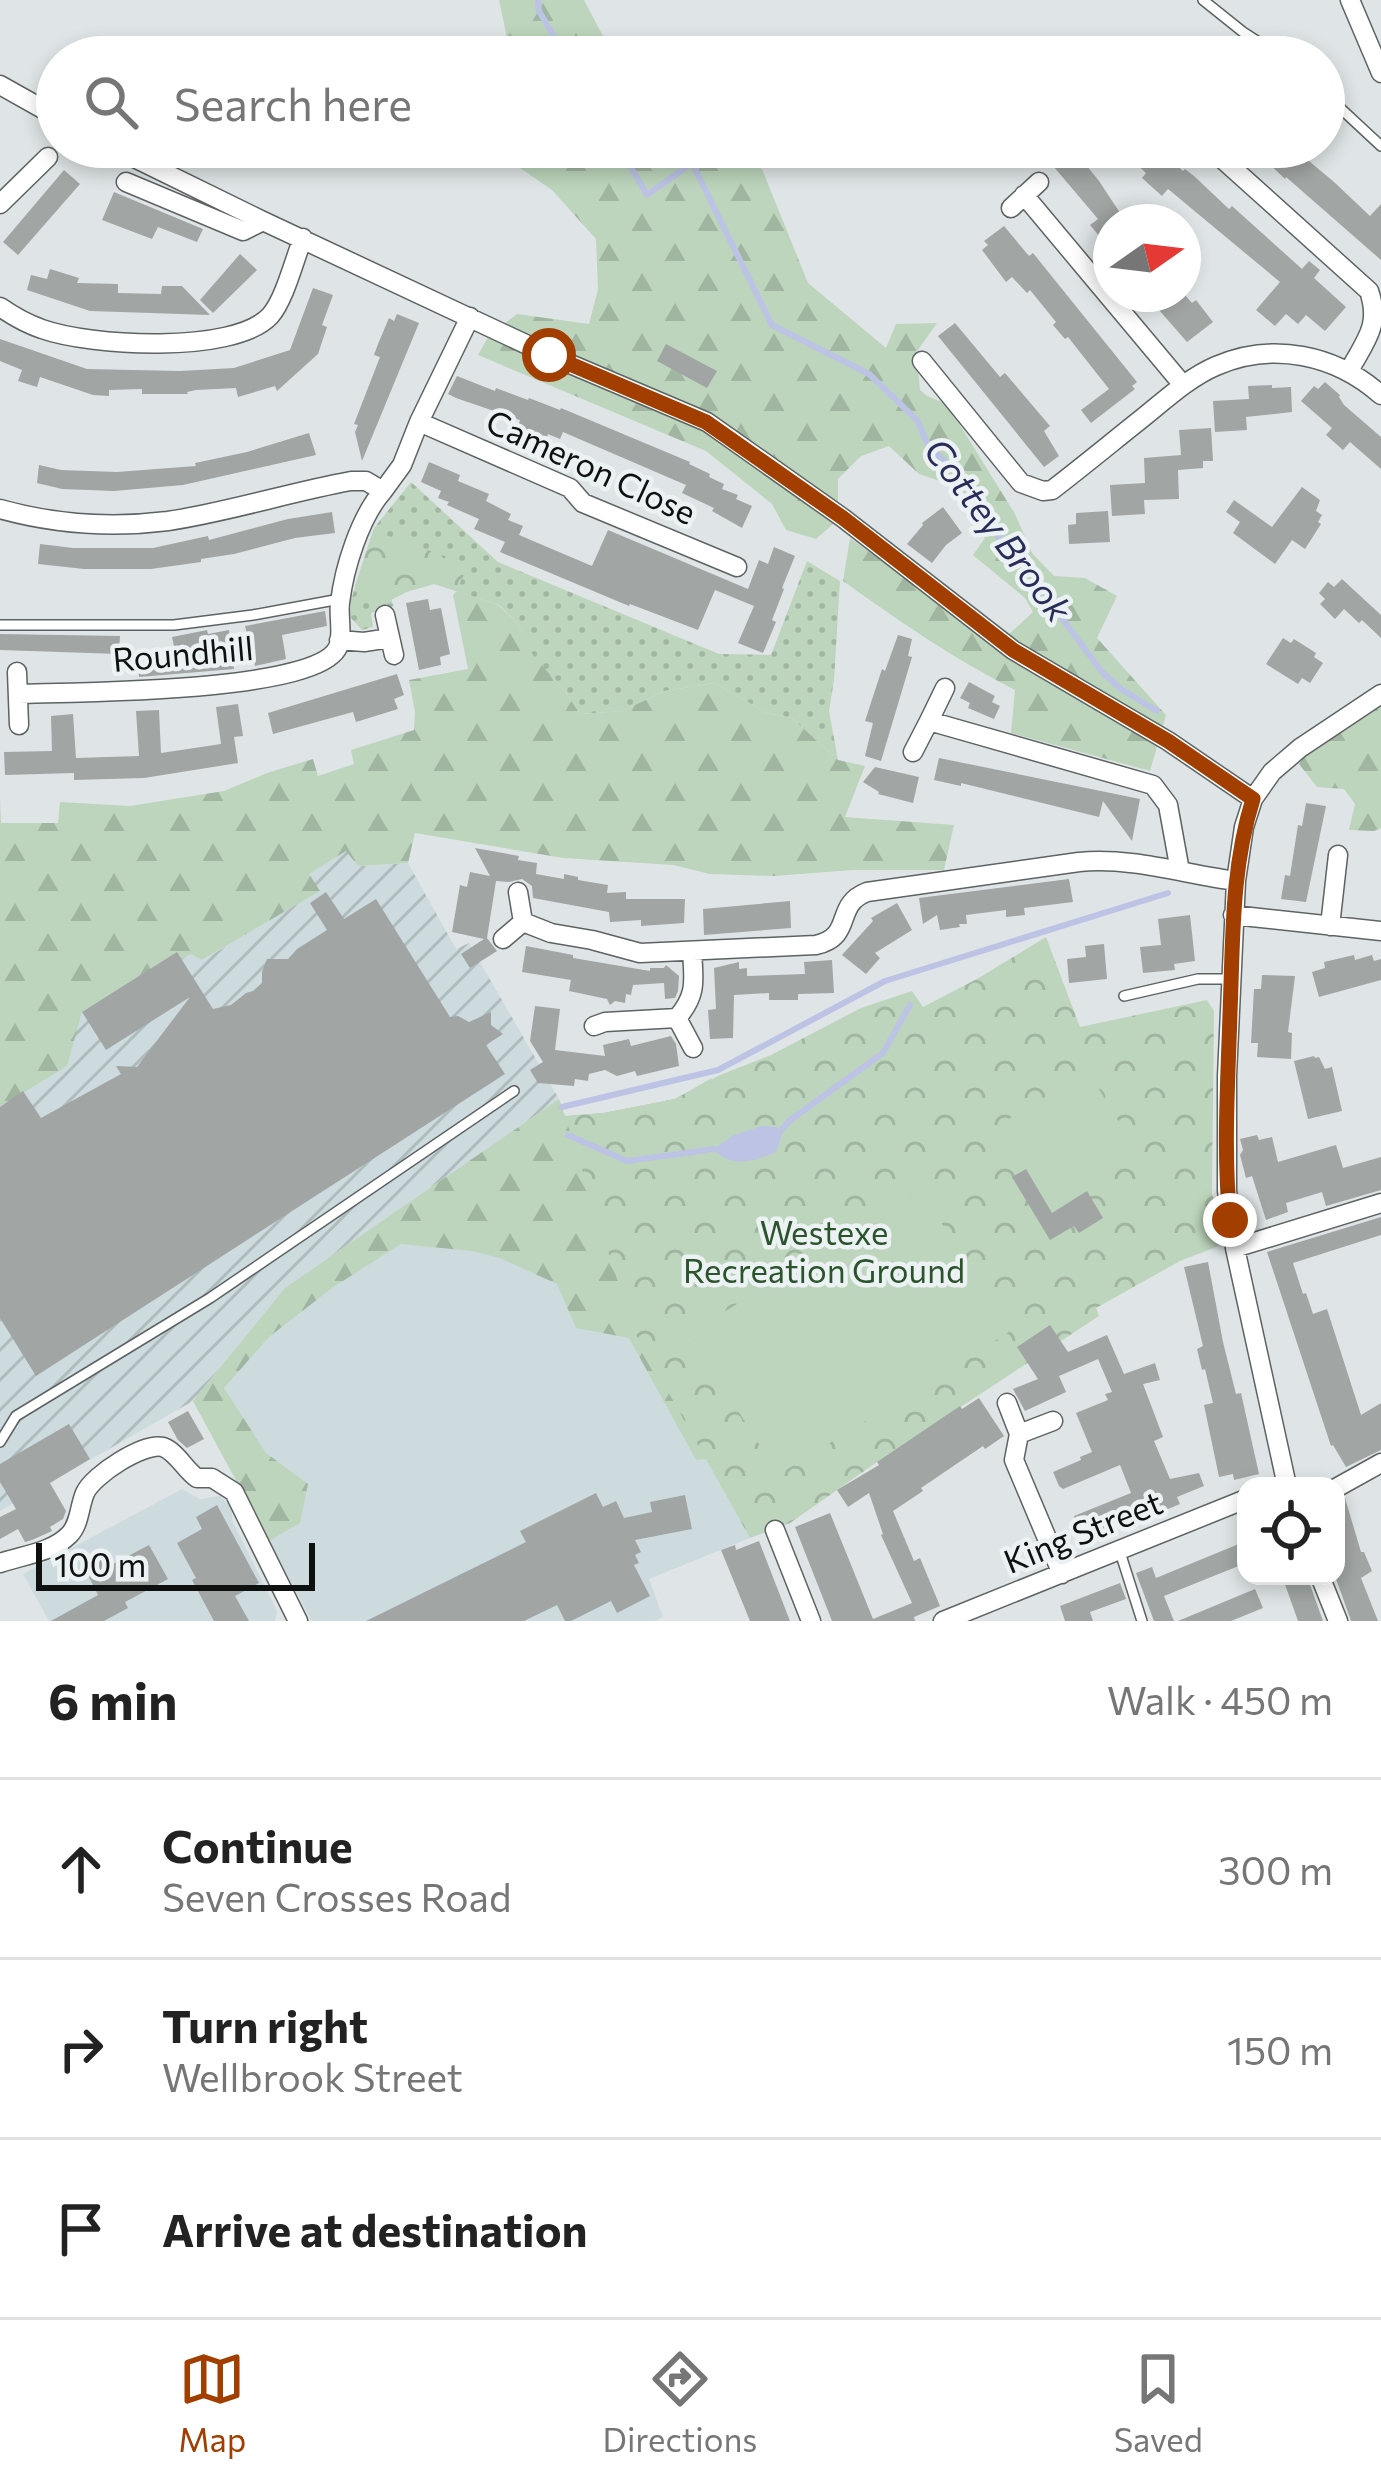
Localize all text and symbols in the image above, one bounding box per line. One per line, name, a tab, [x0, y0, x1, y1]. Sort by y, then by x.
search box	[36, 36, 1345, 168]
icon: search	[78, 69, 144, 135]
text: Search here	[174, 75, 412, 130]
north arrow	[1093, 204, 1201, 312]
route start	[522, 328, 576, 382]
street label: Cameron Close	[480, 399, 703, 532]
water label: Cottey Brook	[916, 428, 1084, 630]
street label: Roundhill	[111, 626, 255, 679]
route end	[1203, 1193, 1257, 1247]
park label: Westexe Recreation Ground	[683, 1211, 965, 1290]
map controls	[1237, 1477, 1345, 1585]
button: locate	[1237, 1477, 1345, 1585]
street label: King Street	[997, 1480, 1168, 1581]
scale bar	[36, 1537, 315, 1590]
text: 100 m	[54, 1543, 146, 1584]
text: 6 min	[48, 1668, 177, 1731]
text: Walk · 450 m	[1107, 1675, 1333, 1723]
text: Continue	[162, 1817, 353, 1872]
icon: ahead	[48, 1836, 114, 1902]
text: 300 m	[1218, 1845, 1333, 1893]
text: Seven Crosses Road	[162, 1872, 512, 1920]
text: Turn right	[162, 1997, 368, 2052]
icon: right	[48, 2016, 114, 2082]
text: 150 m	[1227, 2025, 1333, 2073]
text: Wellbrook Street	[162, 2052, 463, 2100]
icon: arrive	[48, 2196, 114, 2262]
text: Arrive at destination	[162, 2201, 588, 2256]
tab: Map	[178, 2346, 246, 2459]
tab: Directions	[603, 2346, 757, 2459]
tab: Saved	[1114, 2346, 1203, 2459]

